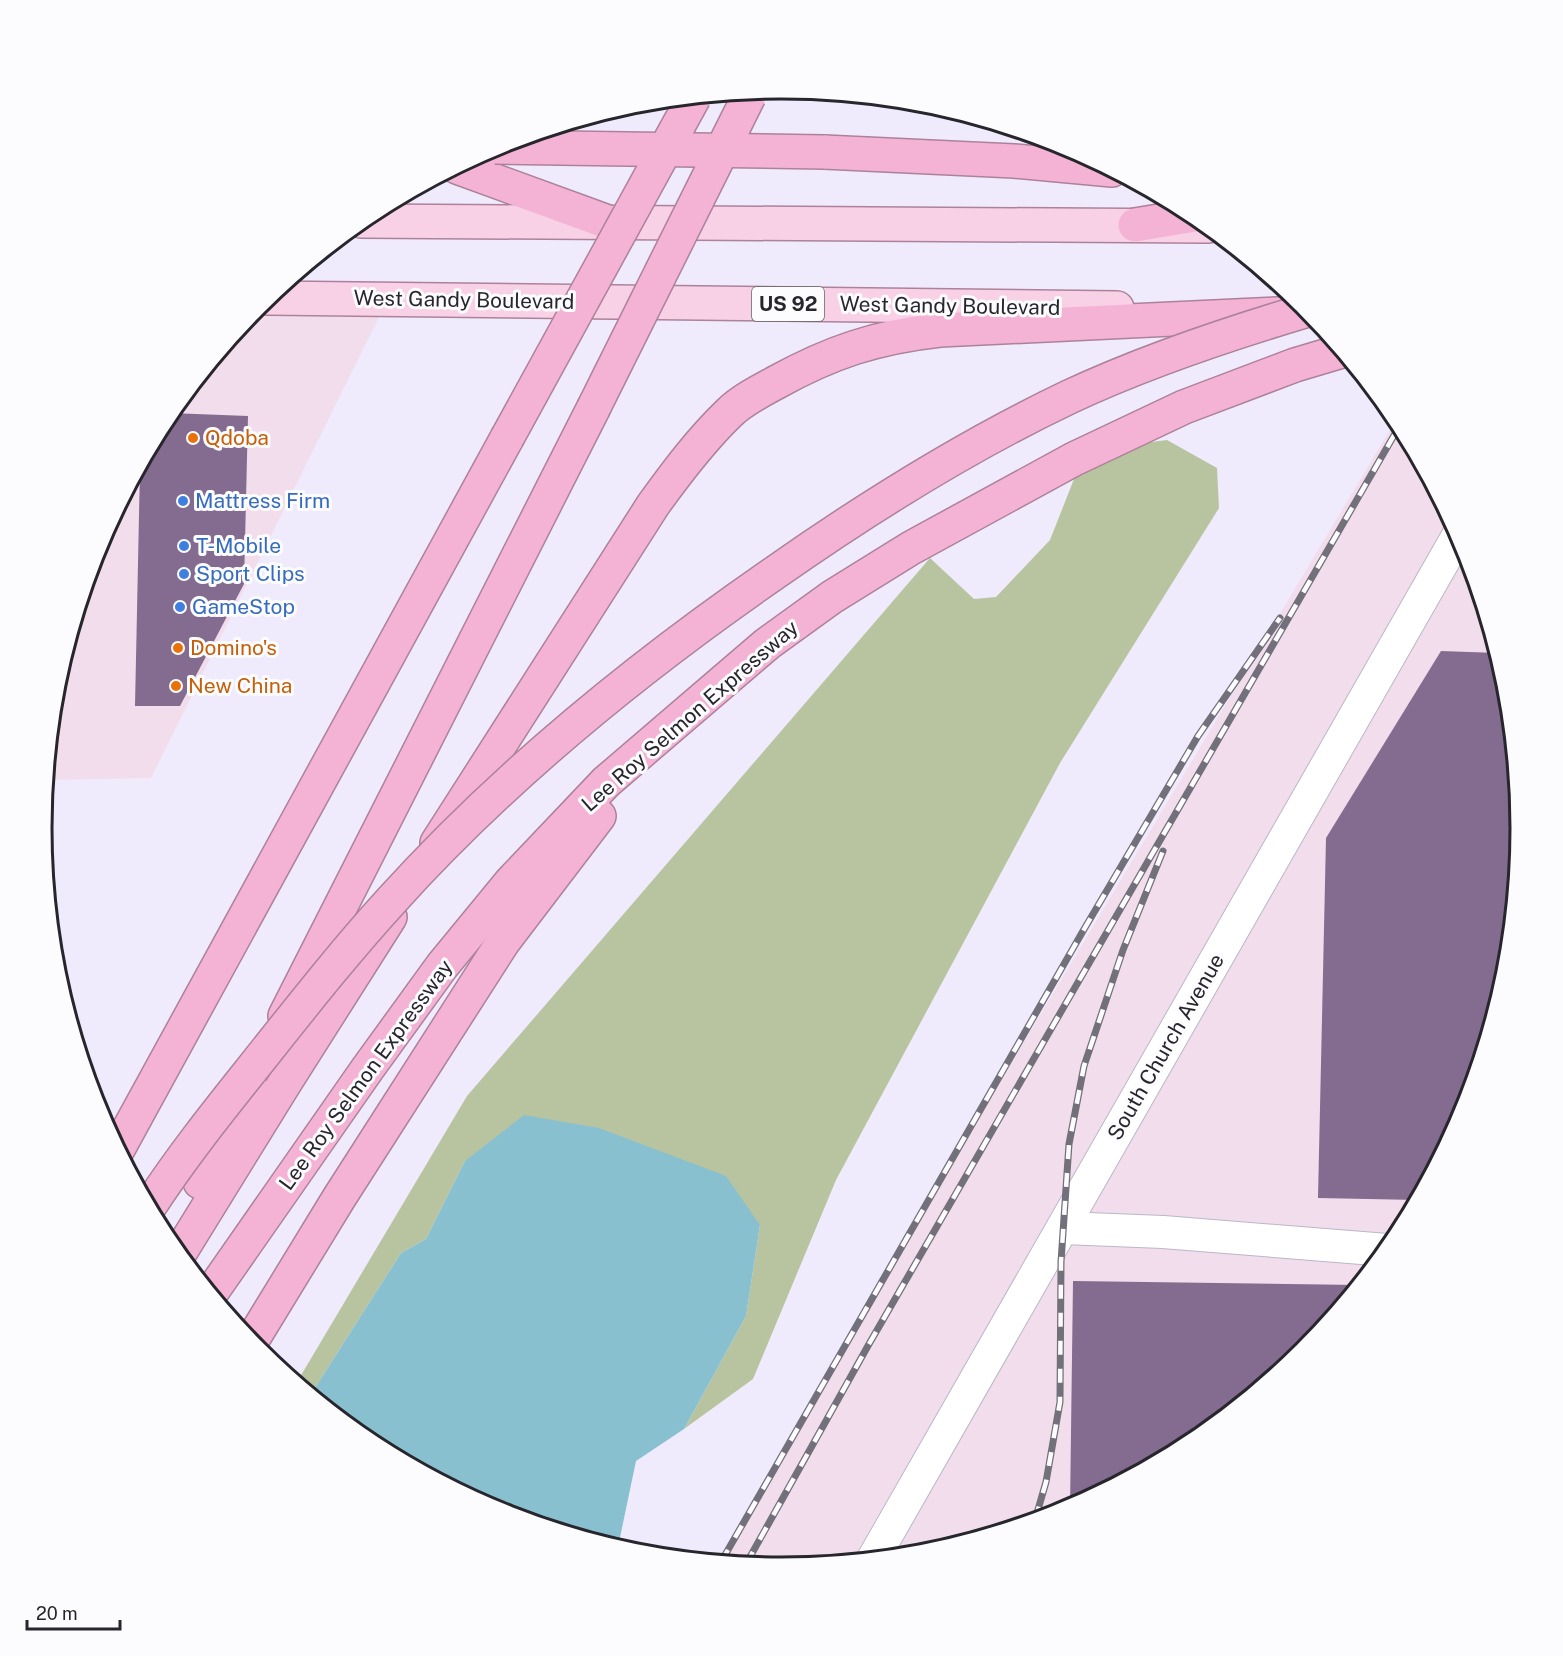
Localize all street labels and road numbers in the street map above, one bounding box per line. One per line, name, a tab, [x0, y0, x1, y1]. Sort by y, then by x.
street label: West Gandy Boulevard	[353, 285, 575, 314]
road number: US 92	[752, 287, 824, 321]
street label: West Gandy Boulevard	[839, 291, 1061, 320]
street label: Lee Roy Selmon Expressway	[576, 615, 803, 816]
street label: South Church Avenue	[1102, 949, 1229, 1144]
street label: Lee Roy Selmon Expressway	[274, 955, 458, 1195]

